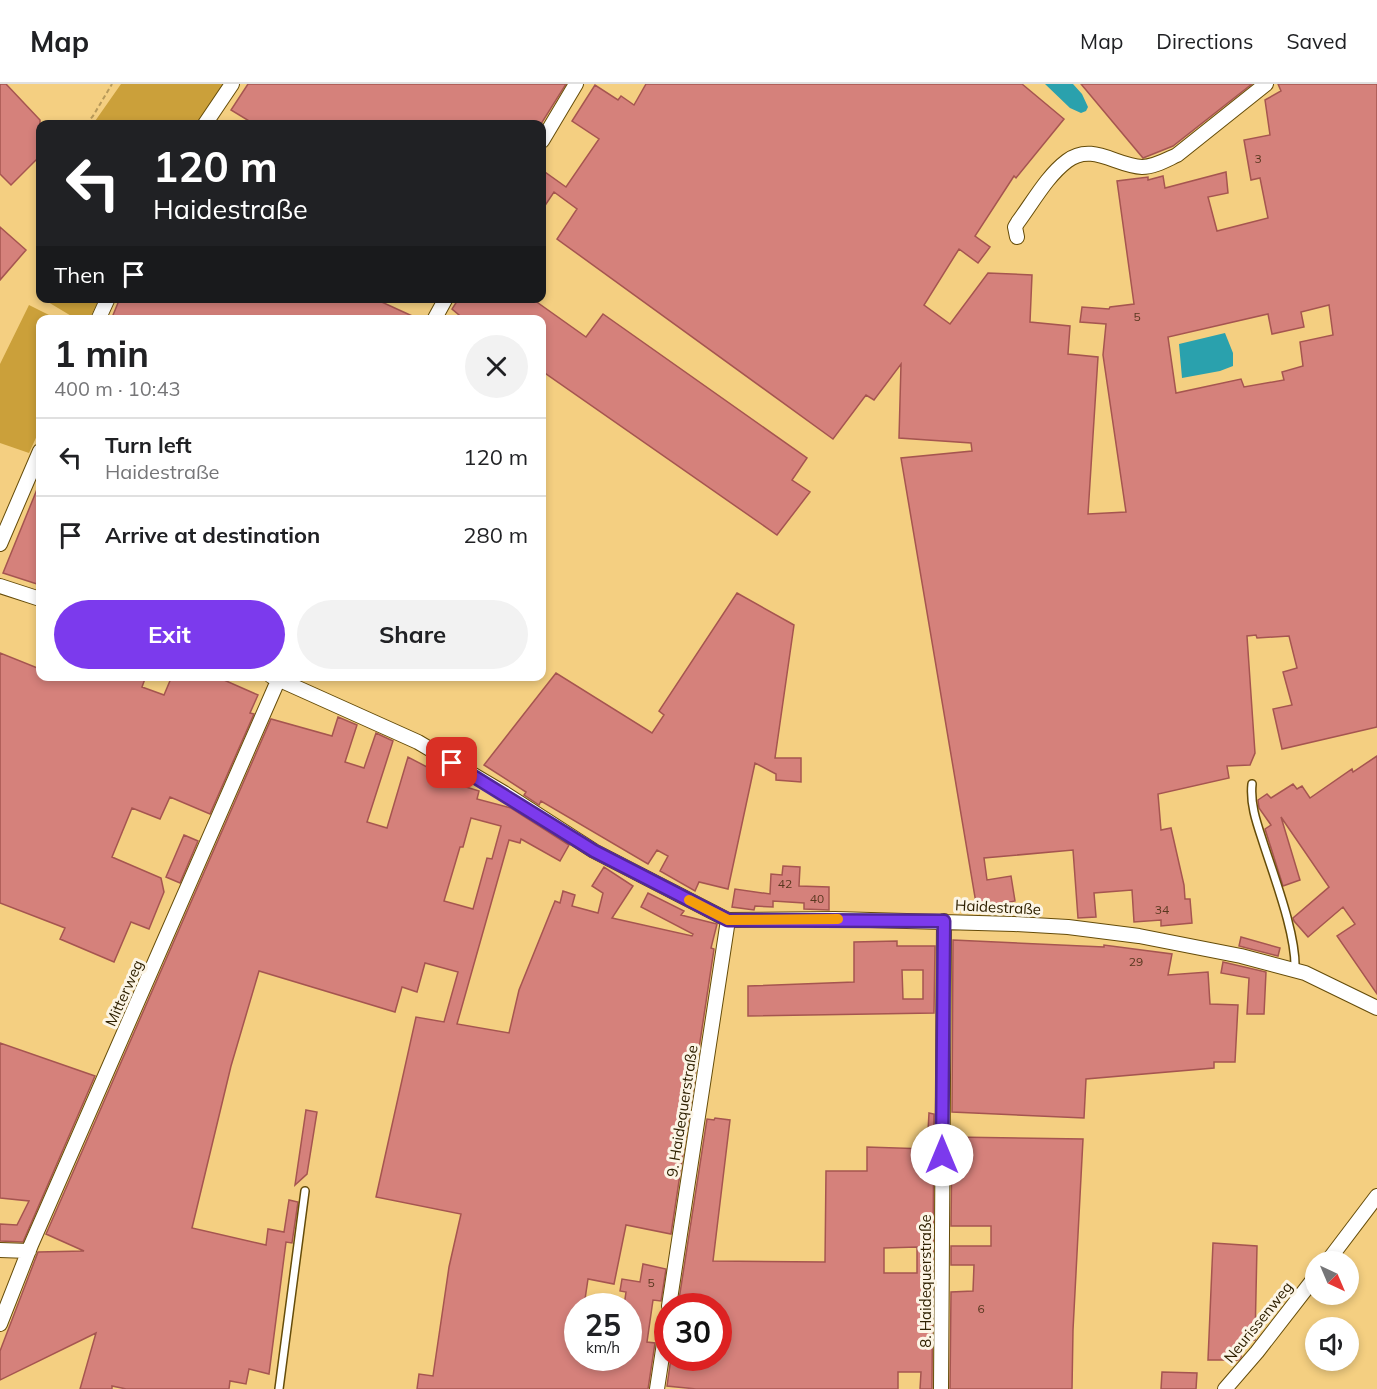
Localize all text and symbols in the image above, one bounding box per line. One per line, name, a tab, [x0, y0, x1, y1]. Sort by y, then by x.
text: Map	[30, 24, 89, 59]
text: Map	[1080, 28, 1123, 54]
text: Directions	[1156, 28, 1253, 54]
text: Saved	[1286, 28, 1347, 54]
text: 120 m	[153, 140, 278, 193]
icon: left	[54, 144, 132, 222]
house number: 3	[1254, 151, 1262, 166]
text: Haidestraße	[153, 192, 308, 226]
icon: arrive	[117, 258, 150, 291]
text: Then	[54, 261, 105, 289]
house number: 5	[1133, 309, 1141, 324]
text: 1 min	[54, 331, 149, 376]
button: close	[465, 335, 528, 398]
text: 400 m · 10:43	[54, 376, 180, 401]
text: Turn left	[105, 431, 192, 459]
icon: left	[54, 441, 87, 474]
text: 120 m	[463, 443, 528, 471]
text: Haidestraße	[105, 459, 220, 484]
icon: arrive	[54, 519, 87, 552]
text: Arrive at destination	[105, 521, 320, 549]
text: 280 m	[463, 521, 528, 549]
button: Exit	[54, 600, 285, 669]
button: Share	[297, 600, 528, 669]
pin	[426, 737, 477, 788]
icon: arrive	[435, 746, 468, 779]
house number: 42	[778, 876, 792, 891]
house number: 40	[810, 891, 824, 906]
street label: Haidestraße	[955, 895, 1041, 919]
house number: 34	[1155, 902, 1169, 917]
house number: 29	[1129, 954, 1143, 969]
street label: Mitterweg	[101, 957, 147, 1029]
street label: 9. Haidequerstraße	[662, 1044, 702, 1178]
position arrow	[910, 1123, 974, 1187]
street label: 8. Haidequerstraße	[916, 1214, 935, 1348]
north arrow	[1305, 1251, 1359, 1305]
map controls	[1305, 1251, 1359, 1371]
house number: 5	[647, 1275, 655, 1290]
street label: Neurissenweg	[1219, 1278, 1297, 1366]
speed limit sign: 30	[654, 1293, 732, 1371]
house number: 6	[977, 1301, 985, 1316]
text: 25	[585, 1306, 621, 1344]
button: sound	[1305, 1317, 1359, 1371]
text: km/h	[586, 1338, 620, 1357]

